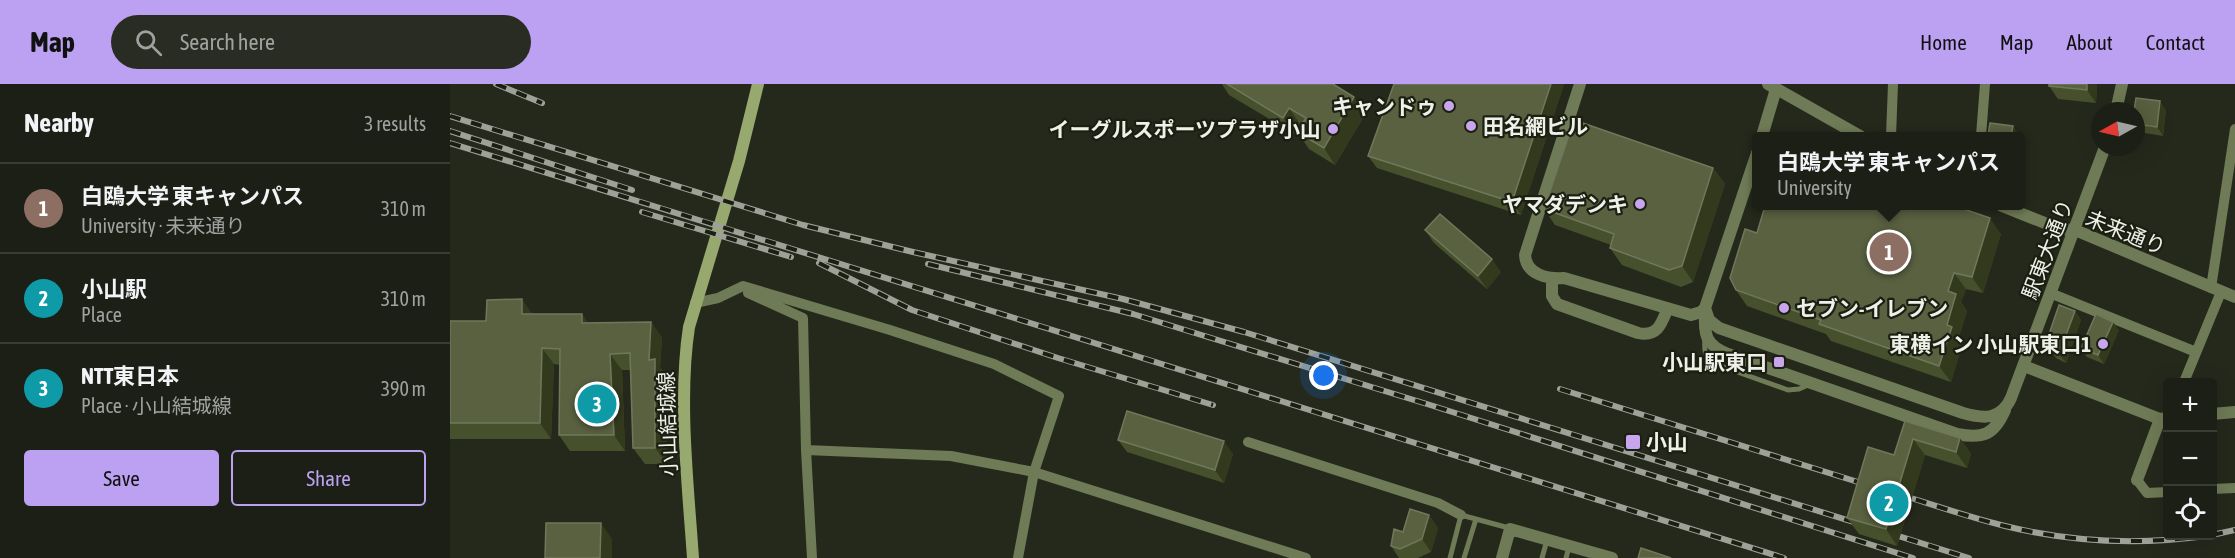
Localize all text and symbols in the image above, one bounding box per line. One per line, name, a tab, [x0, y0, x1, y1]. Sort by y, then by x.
search box	[111, 15, 531, 69]
text: Map	[30, 26, 75, 58]
icon: search	[132, 26, 165, 59]
text: Search here	[180, 29, 275, 55]
text: Home	[1920, 30, 1967, 54]
text: Map	[2000, 30, 2034, 54]
text: About	[2067, 30, 2113, 54]
text: Contact	[2146, 30, 2205, 54]
place label: キャンドゥ	[1332, 94, 1437, 118]
marker: キャンドゥ	[1442, 99, 1456, 113]
north arrow	[2091, 102, 2145, 156]
text: Nearby	[24, 108, 94, 138]
text: 3 results	[364, 112, 426, 135]
place label: 田名網ビル	[1483, 114, 1588, 138]
place label: イーグルスポーツプラザ小山	[1048, 117, 1321, 141]
marker: 田名網ビル	[1464, 119, 1478, 133]
marker: イーグルスポーツプラザ小山	[1326, 122, 1340, 136]
popup	[1752, 132, 2025, 210]
text: 白鴎大学 東キャンパス	[1777, 149, 2000, 175]
text: University	[1777, 176, 1852, 199]
text: 白鴎大学 東キャンパス	[81, 183, 304, 209]
place label: ヤマダデンキ	[1502, 192, 1628, 216]
street label: 駅東大通り	[2017, 196, 2077, 302]
text: 1	[39, 197, 48, 220]
text: 310 m	[381, 197, 426, 220]
marker: ヤマダデンキ	[1633, 197, 1647, 211]
street label: 未来通り	[2083, 205, 2169, 259]
text: University · 未来通り	[81, 214, 246, 237]
pin: 1	[1870, 230, 1908, 274]
text: 小山駅	[81, 276, 147, 302]
text: 2	[39, 287, 48, 310]
text: 310 m	[381, 287, 426, 310]
place label: セブン-イレブン	[1796, 296, 1948, 320]
marker: セブン-イレブン	[1777, 301, 1791, 315]
text: Place	[81, 303, 122, 326]
place label: 東横イン 小山駅東口1	[1889, 332, 2091, 356]
marker: 東横イン 小山駅東口1	[2096, 337, 2110, 351]
place label: 小山駅東口	[1662, 350, 1767, 374]
marker: 小山駅東口	[1772, 355, 1786, 369]
your location	[1309, 361, 1338, 390]
text: NTT東日本	[81, 363, 179, 389]
street label: 小山結城線	[653, 371, 681, 477]
text: 3	[39, 377, 48, 400]
text: 390 m	[381, 377, 426, 400]
map controls	[2163, 378, 2217, 540]
button: +	[2163, 378, 2217, 432]
pin: 3	[578, 382, 616, 426]
text: Place · 小山結城線	[81, 394, 232, 417]
place label: 小山	[1646, 430, 1688, 454]
button: −	[2163, 432, 2217, 486]
marker: 小山	[1624, 433, 1642, 451]
button: Save	[24, 450, 219, 506]
button: Share	[231, 450, 426, 506]
pin: 2	[1870, 480, 1908, 526]
button: locate	[2163, 486, 2217, 540]

